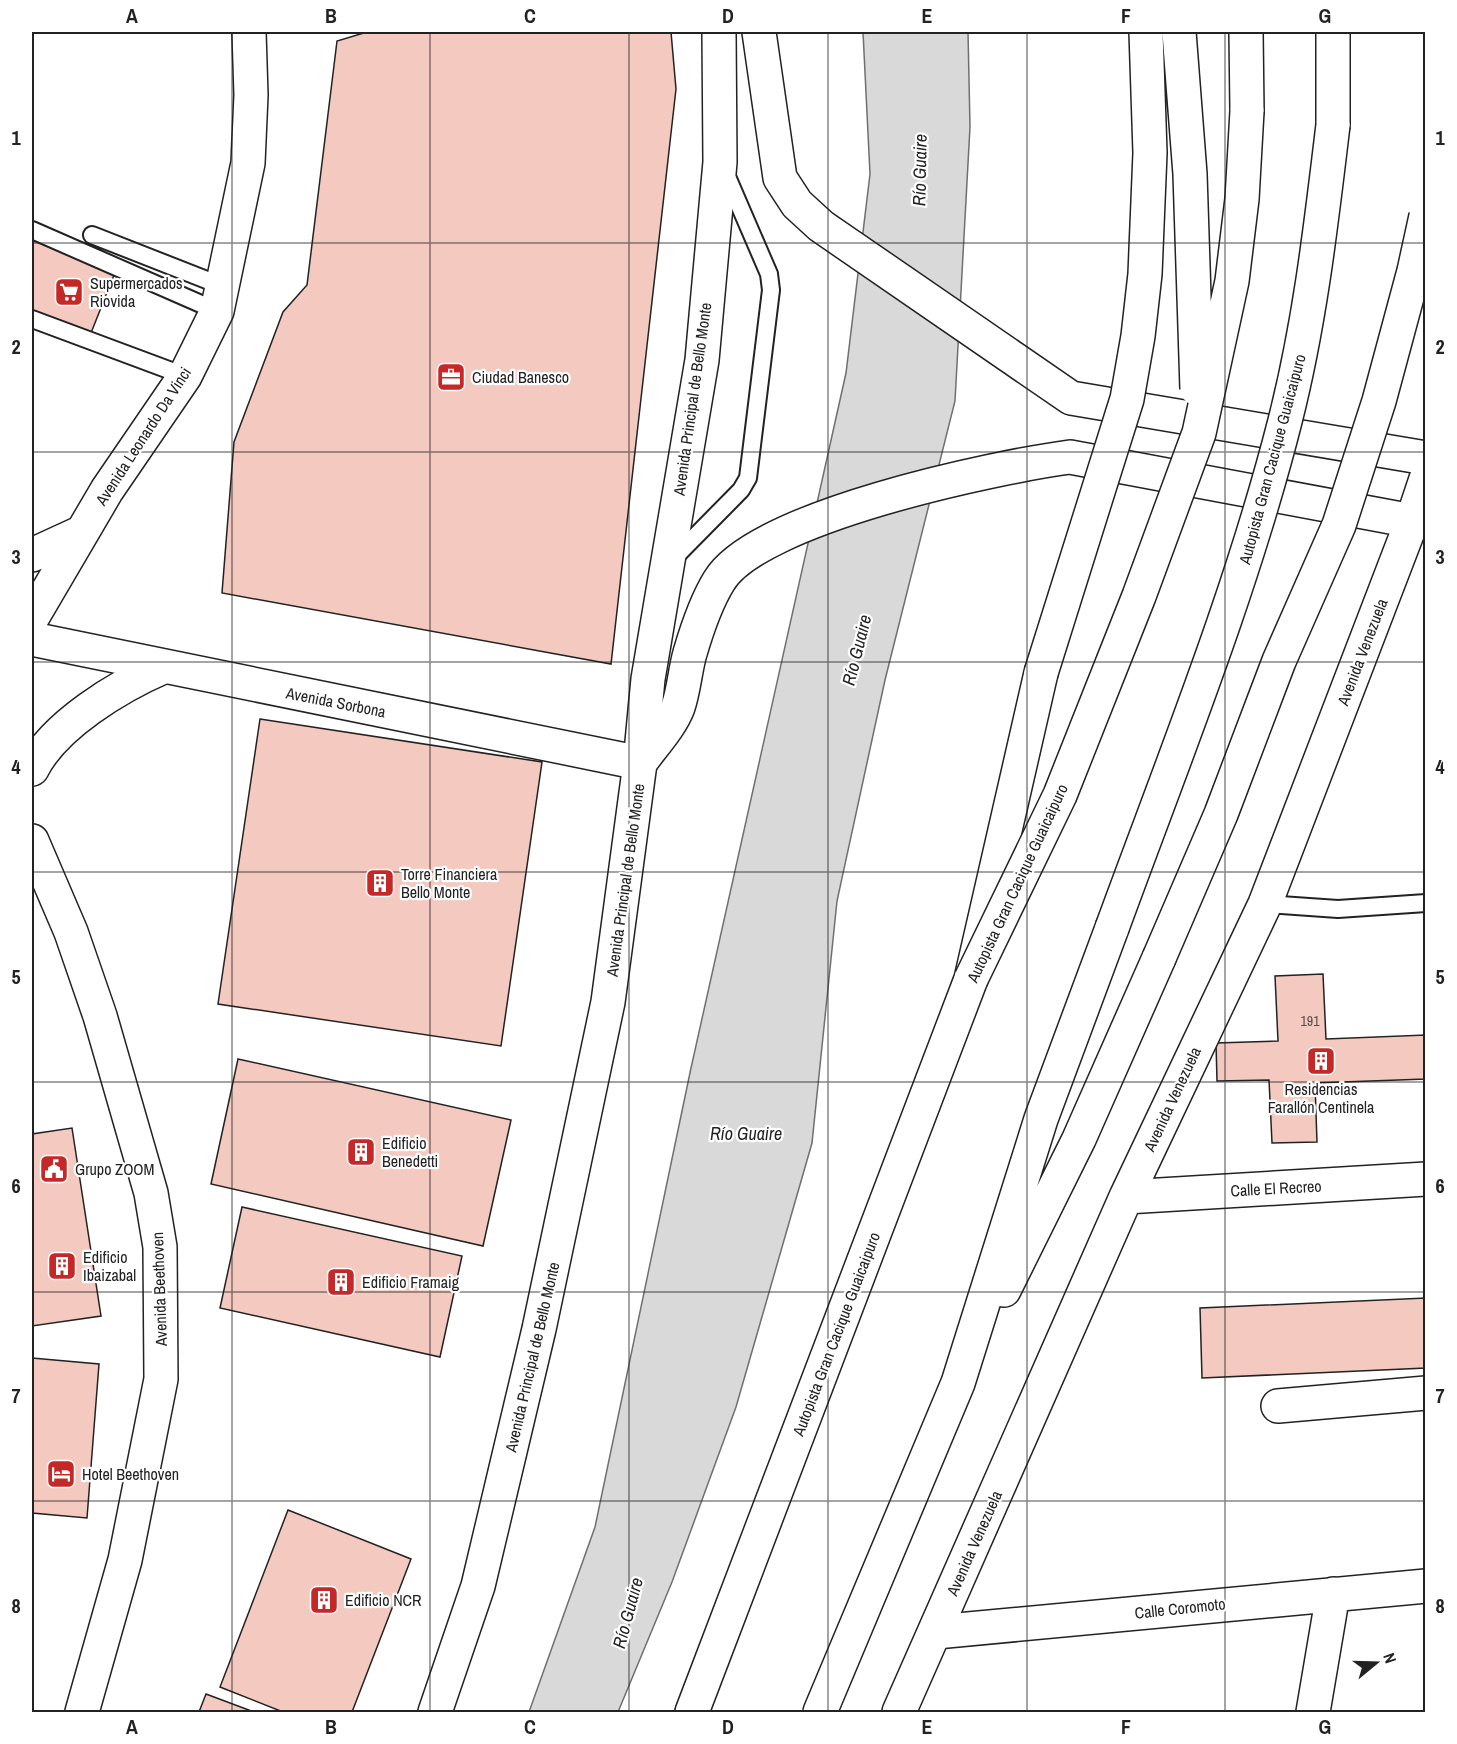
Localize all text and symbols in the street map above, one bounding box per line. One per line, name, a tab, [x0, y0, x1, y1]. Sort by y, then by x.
text: A	[126, 2, 138, 29]
text: B	[325, 2, 337, 29]
text: C	[524, 2, 536, 29]
text: D	[722, 2, 734, 29]
text: E	[922, 2, 933, 29]
text: F	[1121, 2, 1131, 29]
text: G	[1319, 2, 1331, 29]
text: 1	[11, 124, 21, 151]
text: 1	[1435, 124, 1445, 151]
water label: Río Guaire	[906, 134, 933, 206]
place label: Supermercados Riovida	[90, 272, 183, 312]
supermarket icon: Supermercados Riovida	[53, 276, 85, 308]
street label: Avenida Principal de Bello Monte	[667, 301, 716, 498]
text: 2	[11, 333, 21, 360]
text: 2	[1435, 333, 1445, 360]
street label: Autopista Gran Cacique Guaicaipuro	[1233, 352, 1311, 567]
office icon: Ciudad Banesco	[435, 361, 467, 393]
street label: Avenida Leonardo Da Vinci	[89, 363, 196, 510]
place label: Ciudad Banesco	[472, 366, 569, 388]
text: 3	[11, 543, 21, 570]
text: 3	[1435, 543, 1445, 570]
street label: Avenida Venezuela	[1331, 595, 1393, 710]
water label: Río Guaire	[836, 612, 877, 688]
street label: Avenida Sorbona	[283, 681, 388, 723]
text: 4	[11, 753, 21, 780]
text: 4	[1435, 753, 1445, 780]
street label: Autopista Gran Cacique Guaicaipuro	[961, 780, 1073, 987]
street label: Avenida Principal de Bello Monte	[600, 782, 649, 979]
place label: Torre Financiera Bello Monte	[401, 863, 498, 903]
building icon: Torre Financiera Bello Monte	[364, 867, 396, 899]
text: 5	[11, 963, 21, 990]
text: 5	[1435, 963, 1445, 990]
house number: 191	[1300, 1012, 1320, 1030]
street label: Avenida Venezuela	[1138, 1043, 1206, 1156]
building icon: Residencias Farallón Centinela	[1305, 1045, 1337, 1077]
place label: Residencias Farallón Centinela	[1268, 1078, 1375, 1118]
water label: Río Guaire	[710, 1121, 782, 1146]
place label: Edificio Benedetti	[382, 1132, 438, 1172]
building icon: Edificio Benedetti	[345, 1136, 377, 1168]
public building icon: Grupo ZOOM	[38, 1153, 70, 1185]
place label: Grupo ZOOM	[75, 1158, 154, 1180]
text: 6	[11, 1172, 21, 1199]
text: 6	[1435, 1172, 1445, 1199]
street label: Calle El Recreo	[1230, 1175, 1322, 1201]
street label: Autopista Gran Cacique Guaicaipuro	[787, 1229, 885, 1440]
street label: Avenida Beethoven	[146, 1231, 172, 1348]
place label: Edificio Ibaizabal	[83, 1246, 136, 1286]
building icon: Edificio Ibaizabal	[46, 1250, 78, 1282]
street label: Avenida Principal de Bello Monte	[499, 1260, 565, 1455]
building icon: Edificio Framaig	[325, 1266, 357, 1298]
place label: Edificio Framaig	[362, 1271, 460, 1293]
text: 7	[11, 1382, 21, 1409]
text: 7	[1435, 1382, 1445, 1409]
hotel icon: Hotel Beethoven	[45, 1458, 77, 1490]
place label: Hotel Beethoven	[82, 1463, 179, 1485]
street label: Avenida Venezuela	[941, 1486, 1007, 1600]
water label: Río Guaire	[606, 1575, 649, 1651]
building icon: Edificio NCR	[308, 1584, 340, 1616]
place label: Edificio NCR	[345, 1589, 422, 1611]
text: 8	[11, 1592, 21, 1619]
street label: Calle Coromoto	[1134, 1592, 1226, 1624]
text: 8	[1435, 1592, 1445, 1619]
north arrow	[1346, 1633, 1406, 1693]
text: N	[1378, 1650, 1402, 1666]
text: A	[126, 1713, 138, 1740]
text: B	[325, 1713, 337, 1740]
text: C	[524, 1713, 536, 1740]
text: D	[722, 1713, 734, 1740]
text: E	[922, 1713, 933, 1740]
text: F	[1121, 1713, 1131, 1740]
text: G	[1319, 1713, 1331, 1740]

